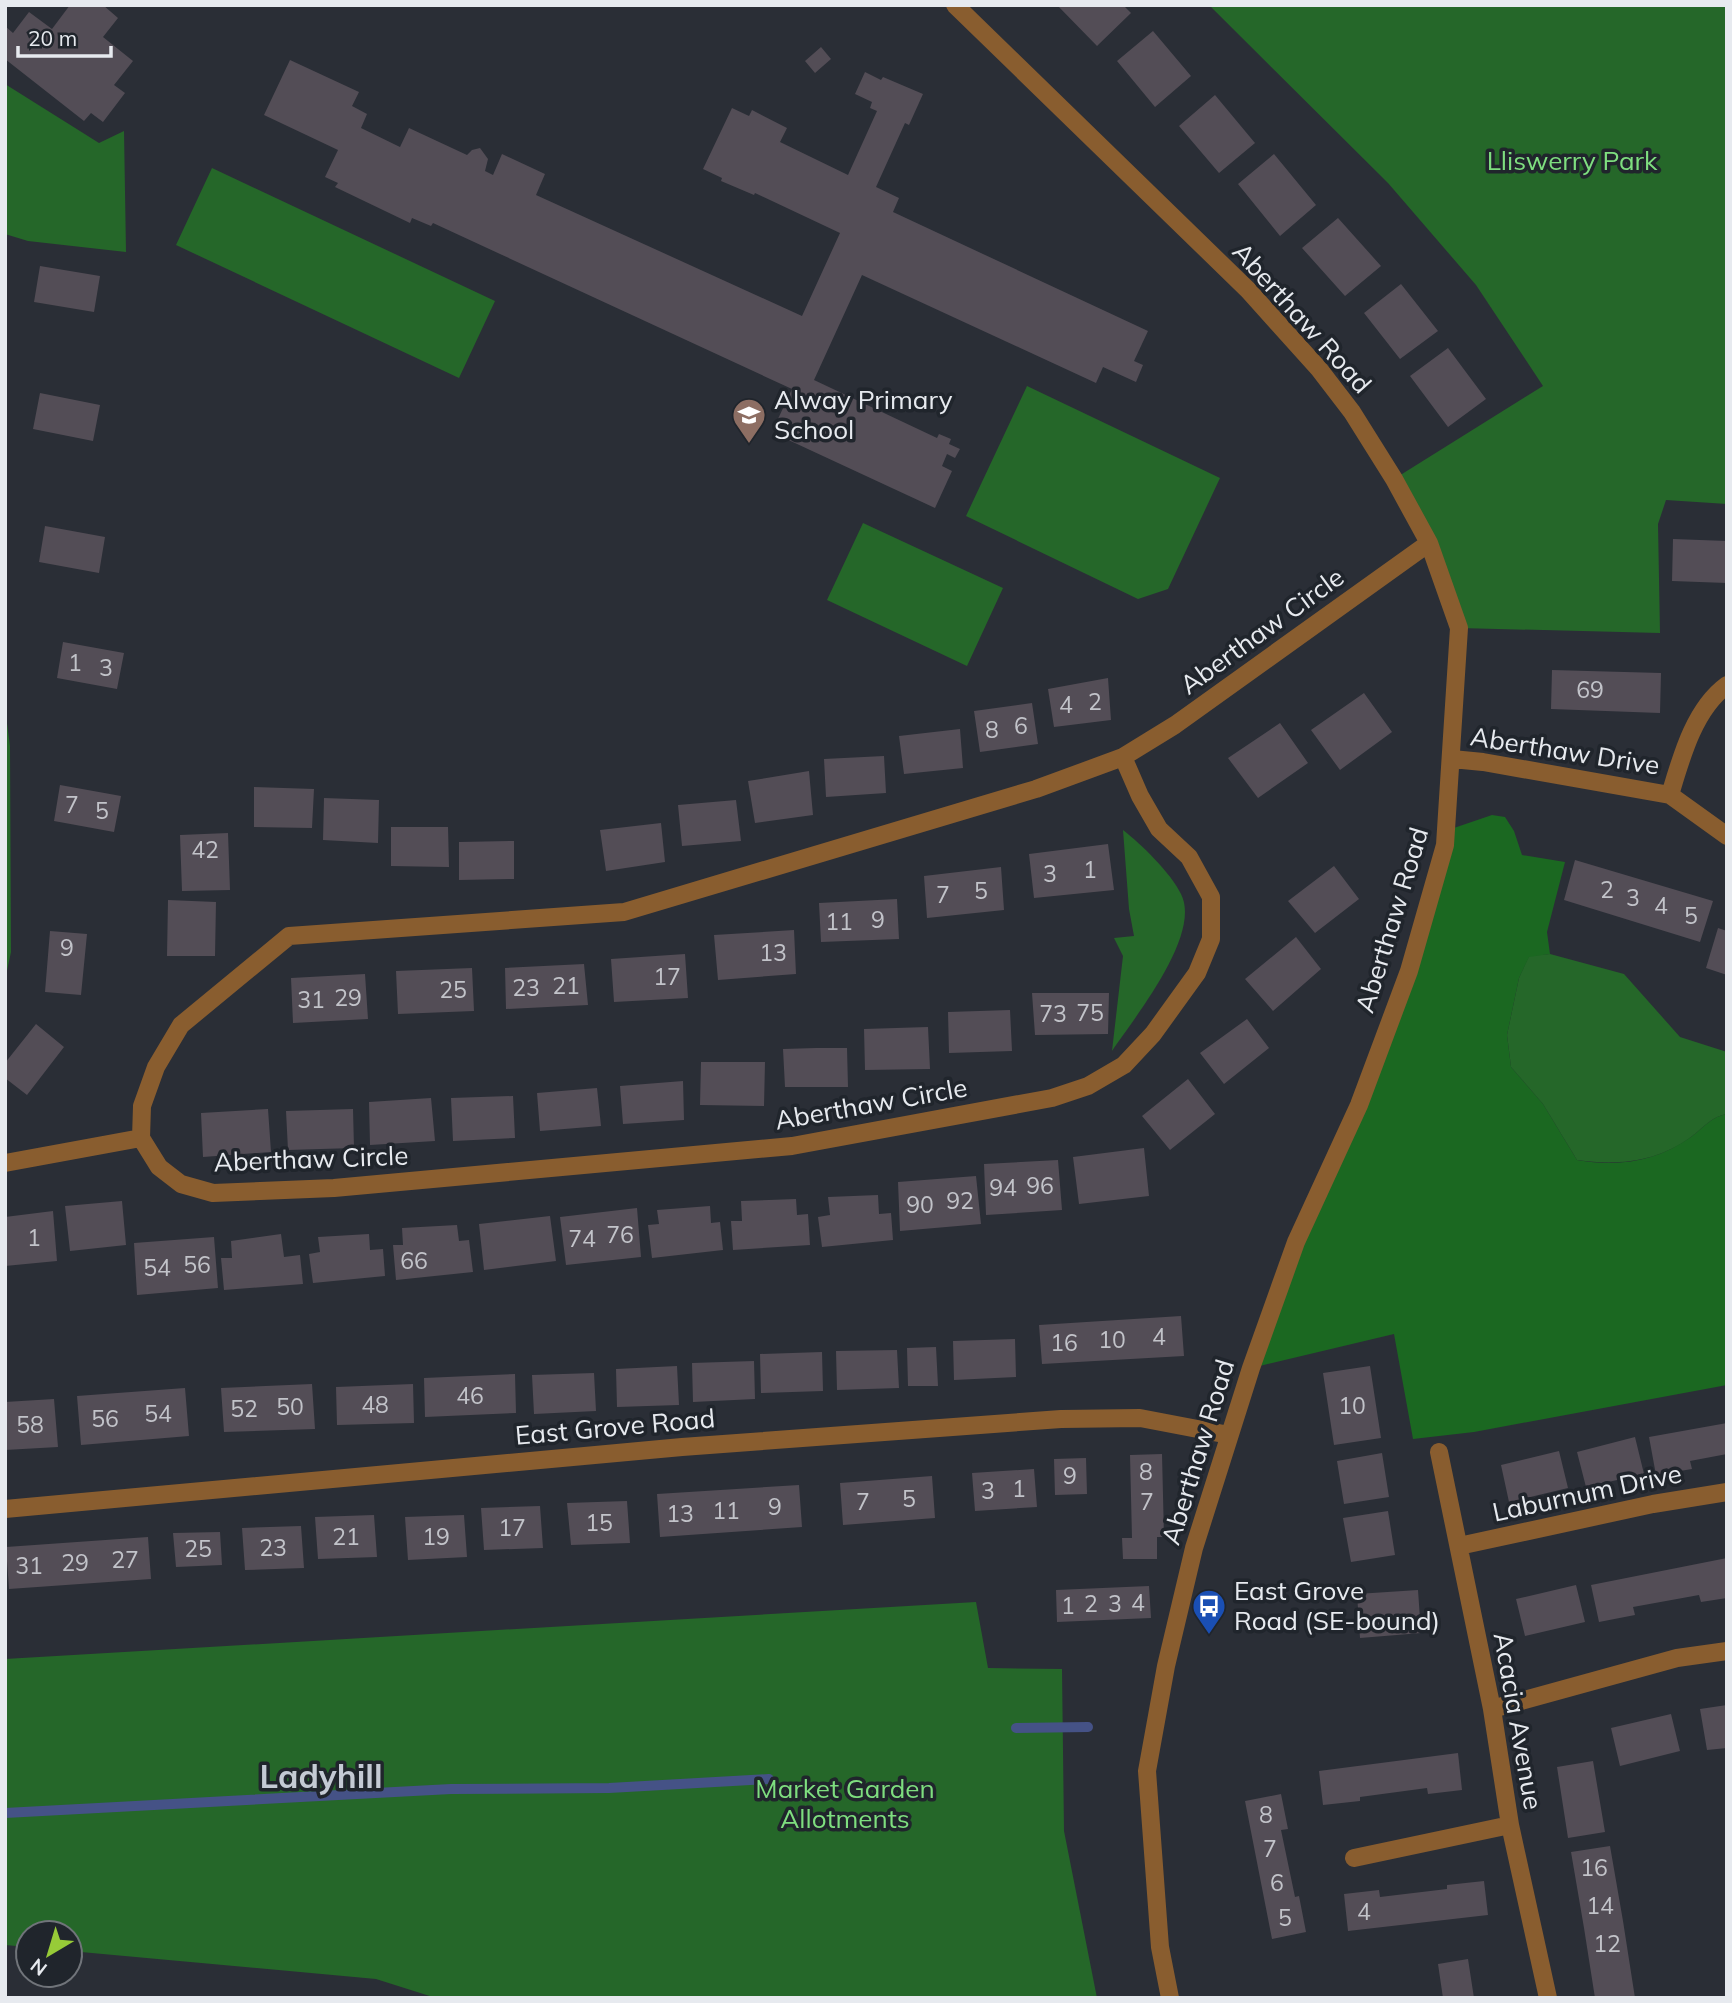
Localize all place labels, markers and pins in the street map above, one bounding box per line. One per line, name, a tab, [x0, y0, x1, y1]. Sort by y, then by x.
place label: Alway Primary School	[774, 383, 953, 446]
school or university icon: Alway Primary School	[730, 396, 768, 445]
place label: East Grove Road (SE-bound)	[1234, 1574, 1440, 1637]
bus stop icon: East Grove Road (SE-bound)	[1190, 1587, 1228, 1636]

